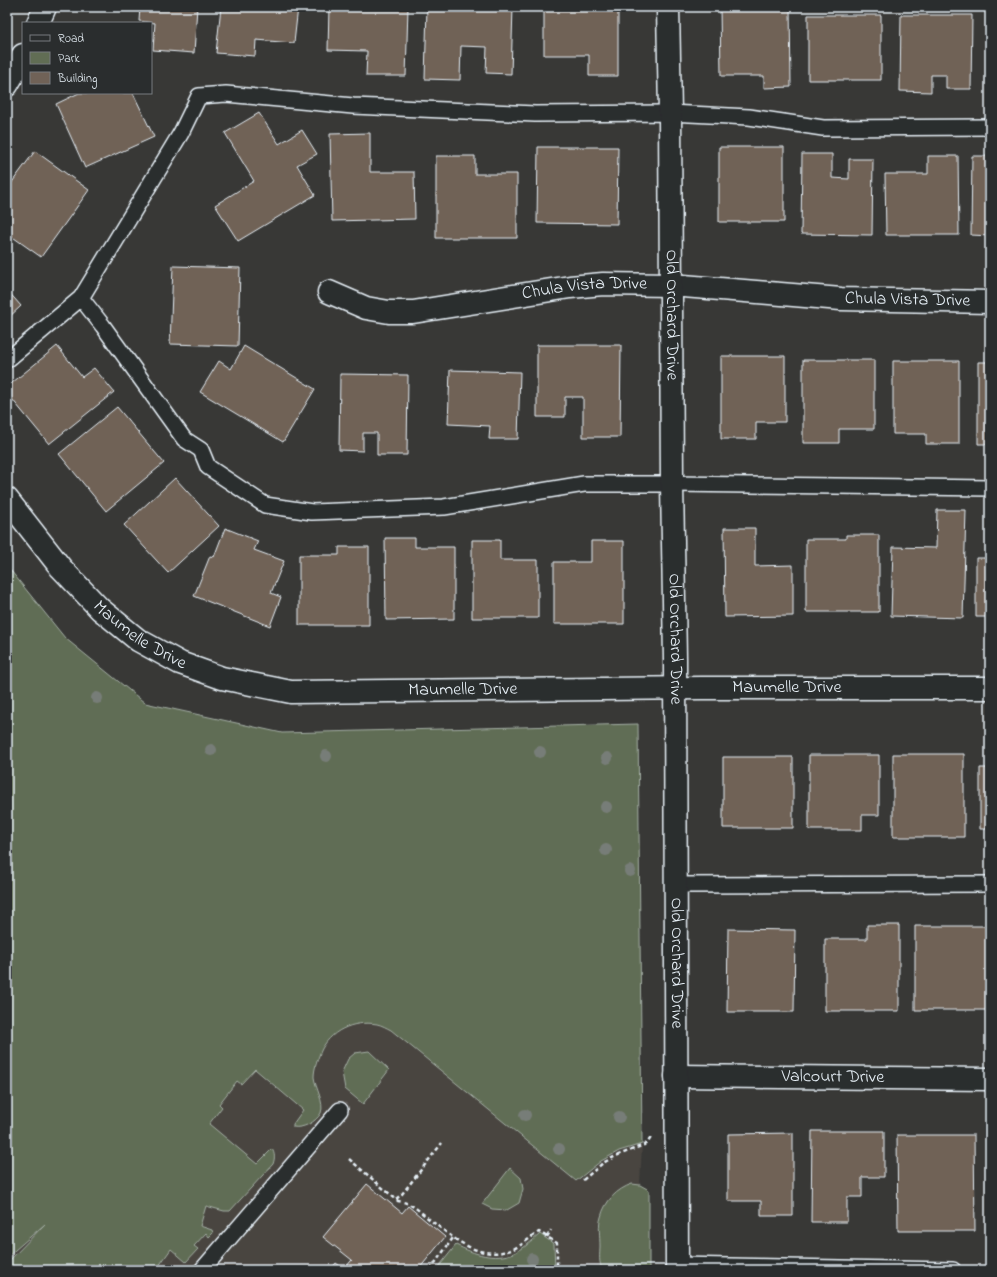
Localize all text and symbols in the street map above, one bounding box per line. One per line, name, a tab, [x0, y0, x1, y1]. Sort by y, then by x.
legend	[22, 22, 152, 94]
text: Road	[58, 30, 84, 48]
text: Park	[58, 50, 80, 68]
text: Building	[57, 70, 97, 89]
street label: Old Orchard Drive	[658, 249, 684, 382]
street label: Chula Vista Drive	[520, 271, 648, 307]
street label: Chula Vista Drive	[845, 286, 972, 315]
street label: Old Orchard Drive	[661, 573, 688, 705]
street label: Maumelle Drive	[86, 595, 190, 677]
street label: Maumelle Drive	[732, 675, 842, 701]
street label: Maumelle Drive	[408, 677, 519, 704]
street label: Old Orchard Drive	[663, 897, 689, 1029]
street label: Valcourt Drive	[781, 1064, 885, 1091]

